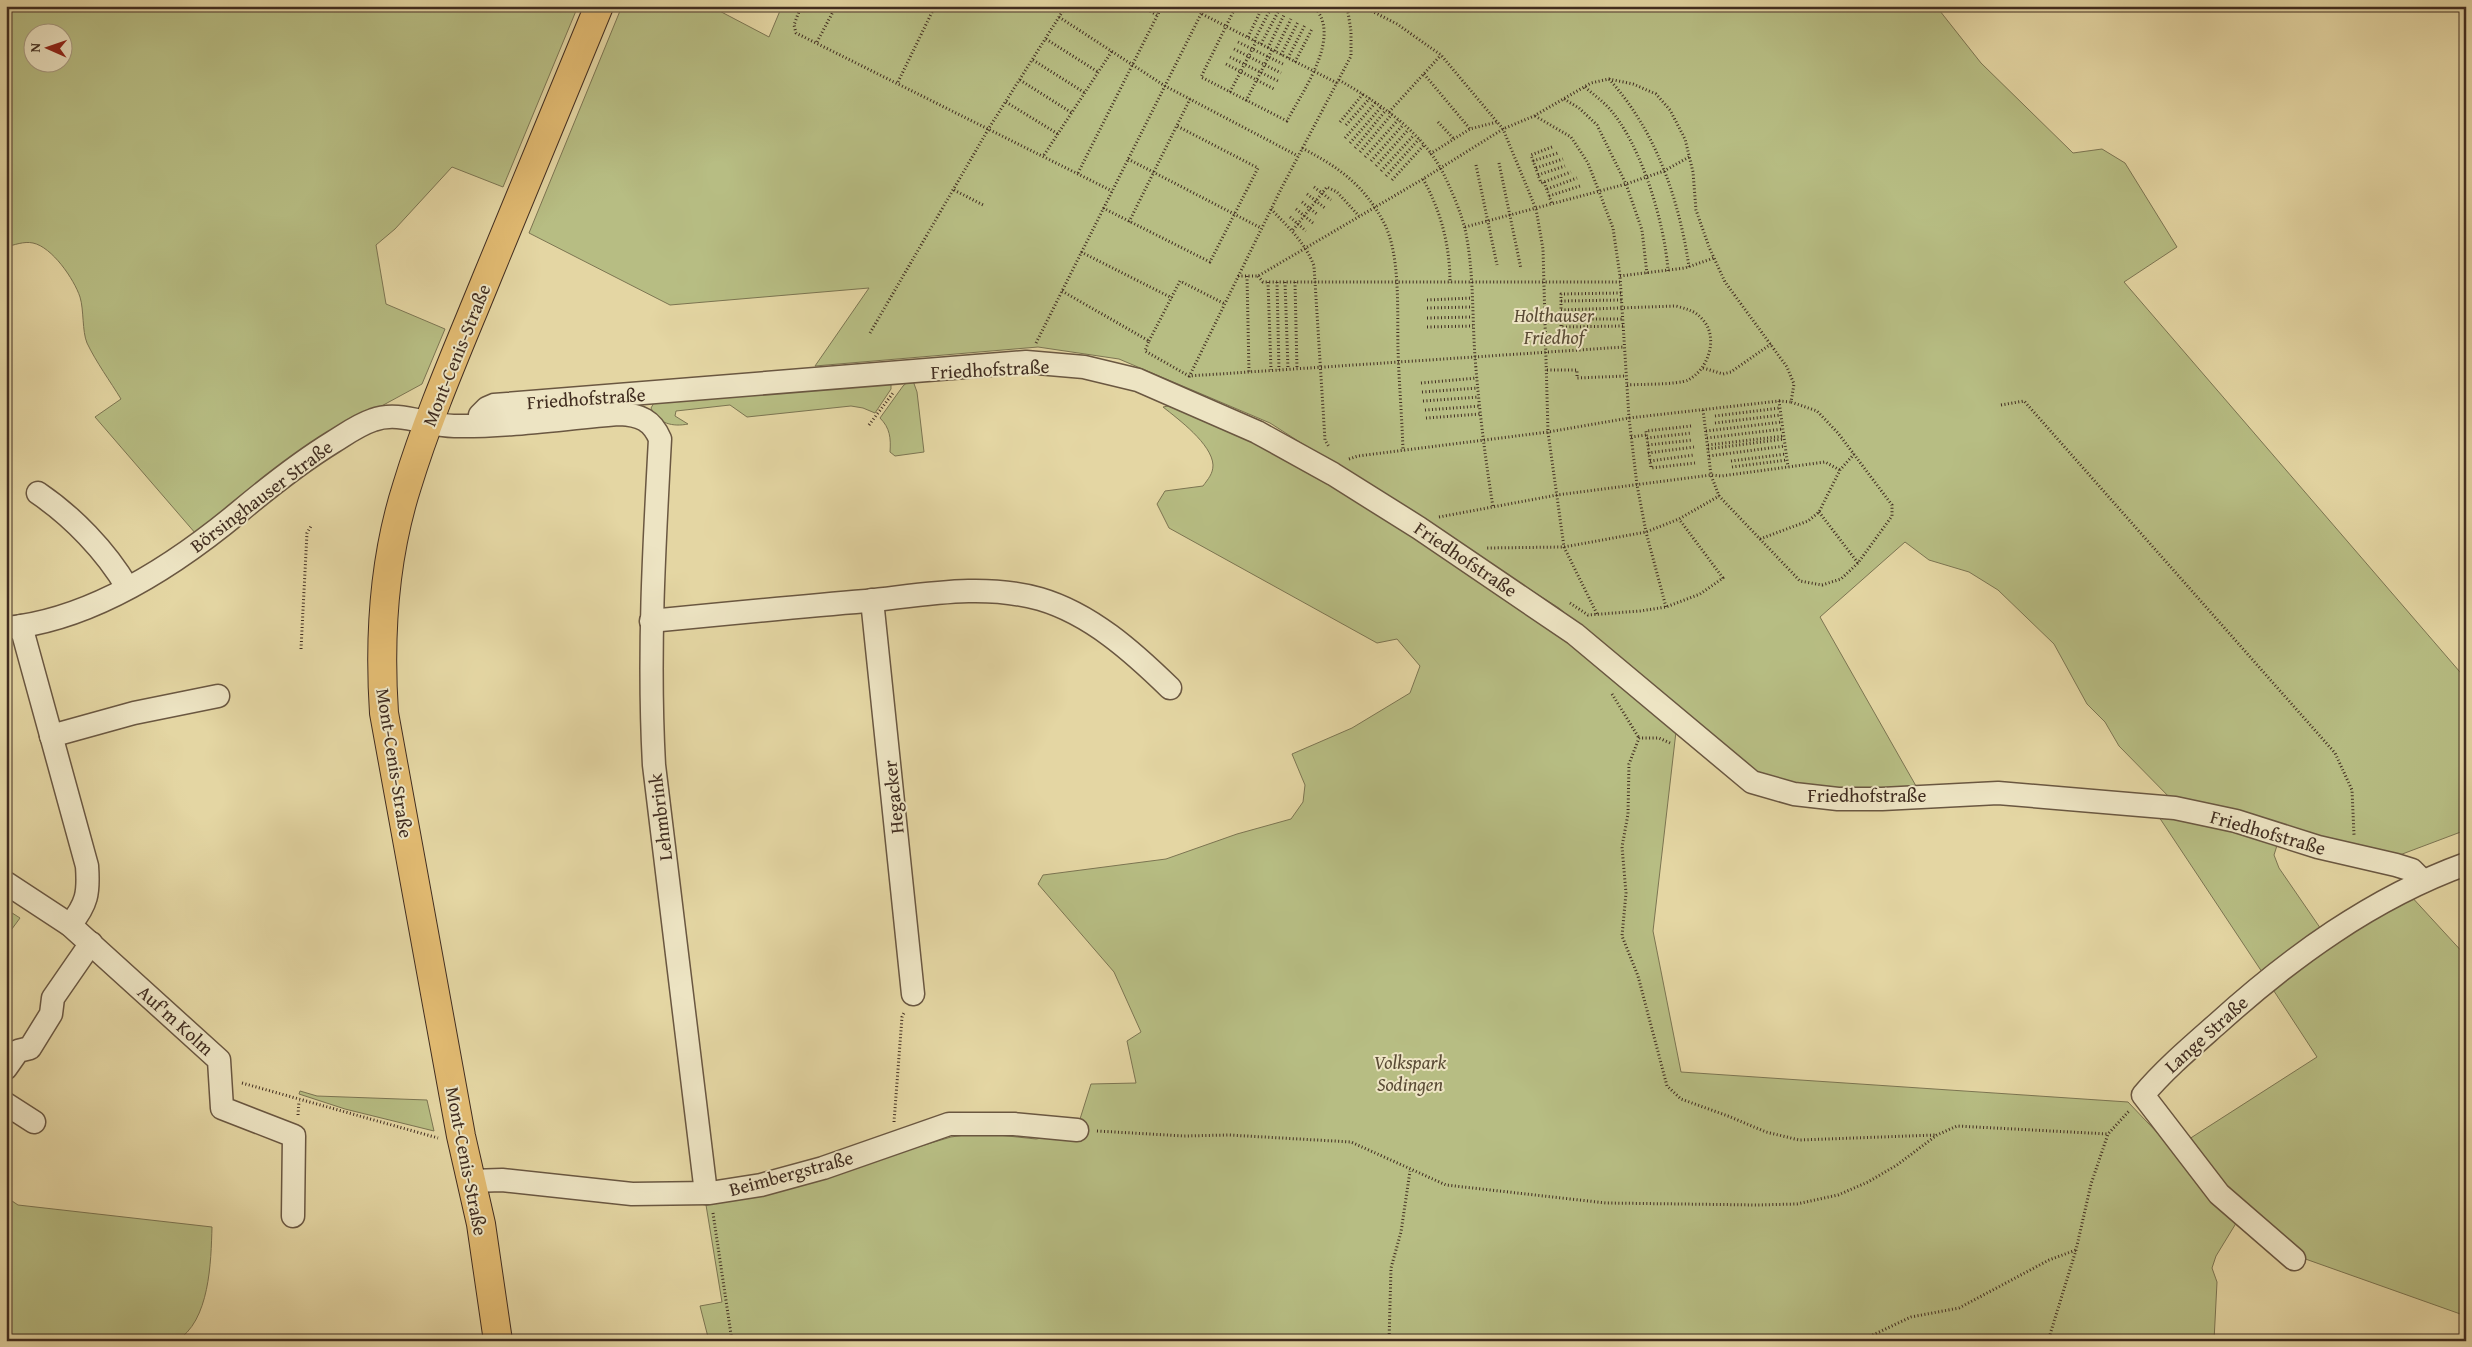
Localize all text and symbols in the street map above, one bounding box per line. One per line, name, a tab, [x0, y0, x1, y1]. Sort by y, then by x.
north arrow	[22, 22, 72, 72]
text: N	[25, 42, 45, 53]
street label: Mont-Cenis-Straße	[415, 280, 497, 430]
park label: Holthauser Friedhof	[1513, 301, 1595, 351]
street label: Friedhofstraße	[930, 352, 1050, 386]
street label: Friedhofstraße	[526, 380, 646, 416]
street label: Börsinghauser Straße	[184, 433, 338, 559]
street label: Friedhofstraße	[1409, 514, 1523, 604]
street label: Mont-Cenis-Straße	[369, 686, 421, 840]
street label: Hegacker	[875, 759, 911, 835]
street label: Lehmbrink	[641, 771, 679, 862]
street label: Friedhofstraße	[1808, 781, 1927, 809]
street label: Friedhofstraße	[2207, 802, 2329, 862]
street label: Auf'm Kolm	[132, 978, 221, 1062]
street label: Lange Straße	[2158, 989, 2254, 1079]
park label: Volkspark Sodingen	[1374, 1048, 1447, 1098]
street label: Mont-Cenis-Straße	[439, 1084, 495, 1238]
street label: Beimbergstraße	[726, 1143, 856, 1203]

